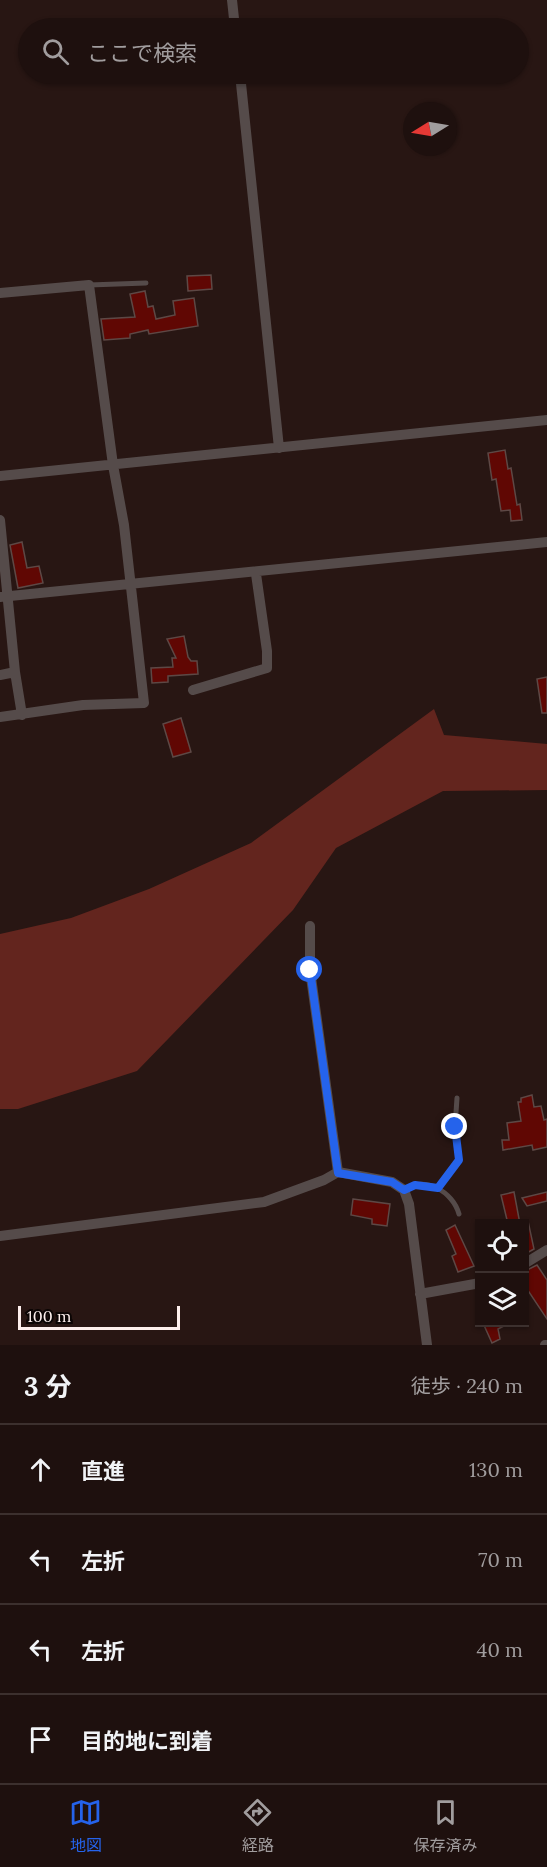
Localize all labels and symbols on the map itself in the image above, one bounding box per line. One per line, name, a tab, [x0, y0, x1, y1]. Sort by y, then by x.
north arrow	[403, 102, 457, 156]
route start	[296, 956, 322, 982]
route end	[441, 1113, 467, 1139]
scale bar	[18, 1303, 180, 1330]

